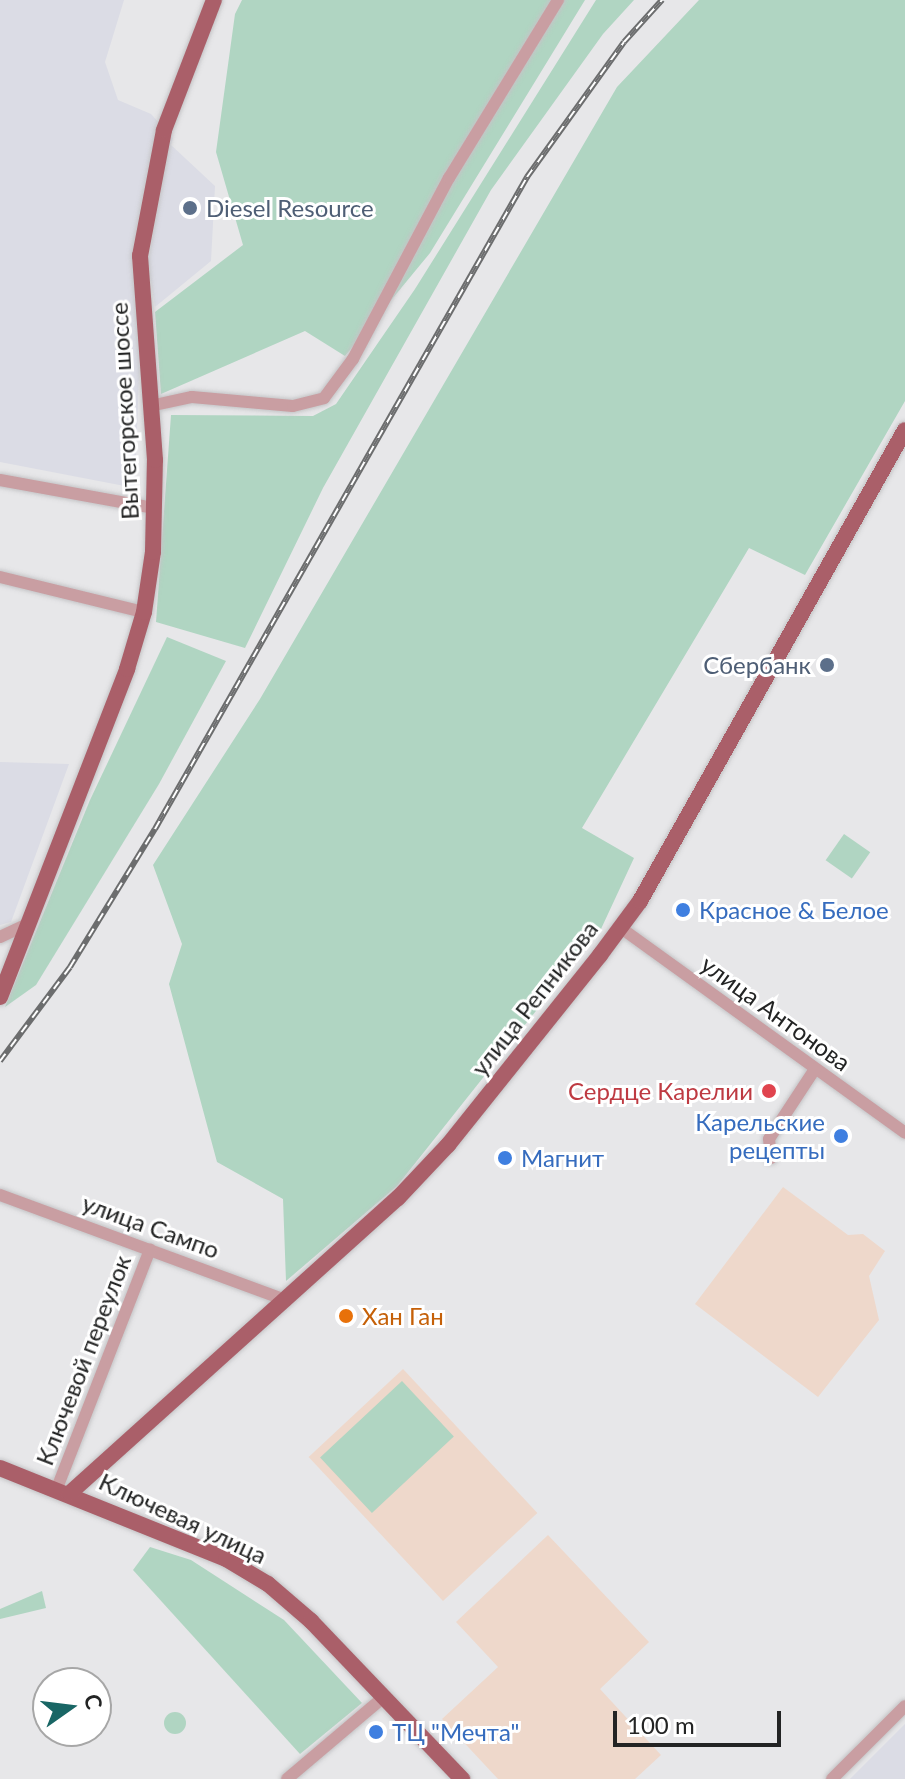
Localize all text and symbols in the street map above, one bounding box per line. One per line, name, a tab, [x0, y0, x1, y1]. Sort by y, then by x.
place label: Diesel Resource	[206, 194, 374, 222]
marker: Diesel Resource	[181, 199, 199, 217]
street label: Вытегорское шоссе	[104, 302, 144, 520]
place label: Сбербанк	[703, 651, 811, 679]
marker: Сбербанк	[818, 656, 836, 674]
place label: Красное & Белое	[699, 896, 889, 924]
marker: Красное & Белое	[674, 901, 692, 919]
street label: улица Репникова	[465, 915, 603, 1081]
street label: улица Антонова	[696, 949, 856, 1077]
place label: Сердце Карелии	[568, 1077, 753, 1105]
marker: Сердце Карелии	[760, 1082, 778, 1100]
place label: Карельские рецепты	[695, 1108, 825, 1164]
marker: Карельские рецепты	[832, 1127, 850, 1145]
place label: Магнит	[521, 1144, 604, 1172]
marker: Магнит	[496, 1149, 514, 1167]
street label: улица Сампо	[79, 1188, 223, 1264]
street label: Ключевой переулок	[30, 1251, 136, 1469]
place label: Хан Ган	[362, 1302, 444, 1330]
marker: Хан Ган	[337, 1307, 355, 1325]
street label: Ключевая улица	[95, 1467, 271, 1569]
north arrow	[32, 1667, 112, 1747]
text: С	[79, 1691, 109, 1712]
scale bar	[617, 1695, 785, 1745]
text: 100 m	[627, 1710, 695, 1739]
place label: ТЦ "Мечта"	[392, 1718, 519, 1746]
marker: ТЦ "Мечта"	[367, 1723, 385, 1741]

